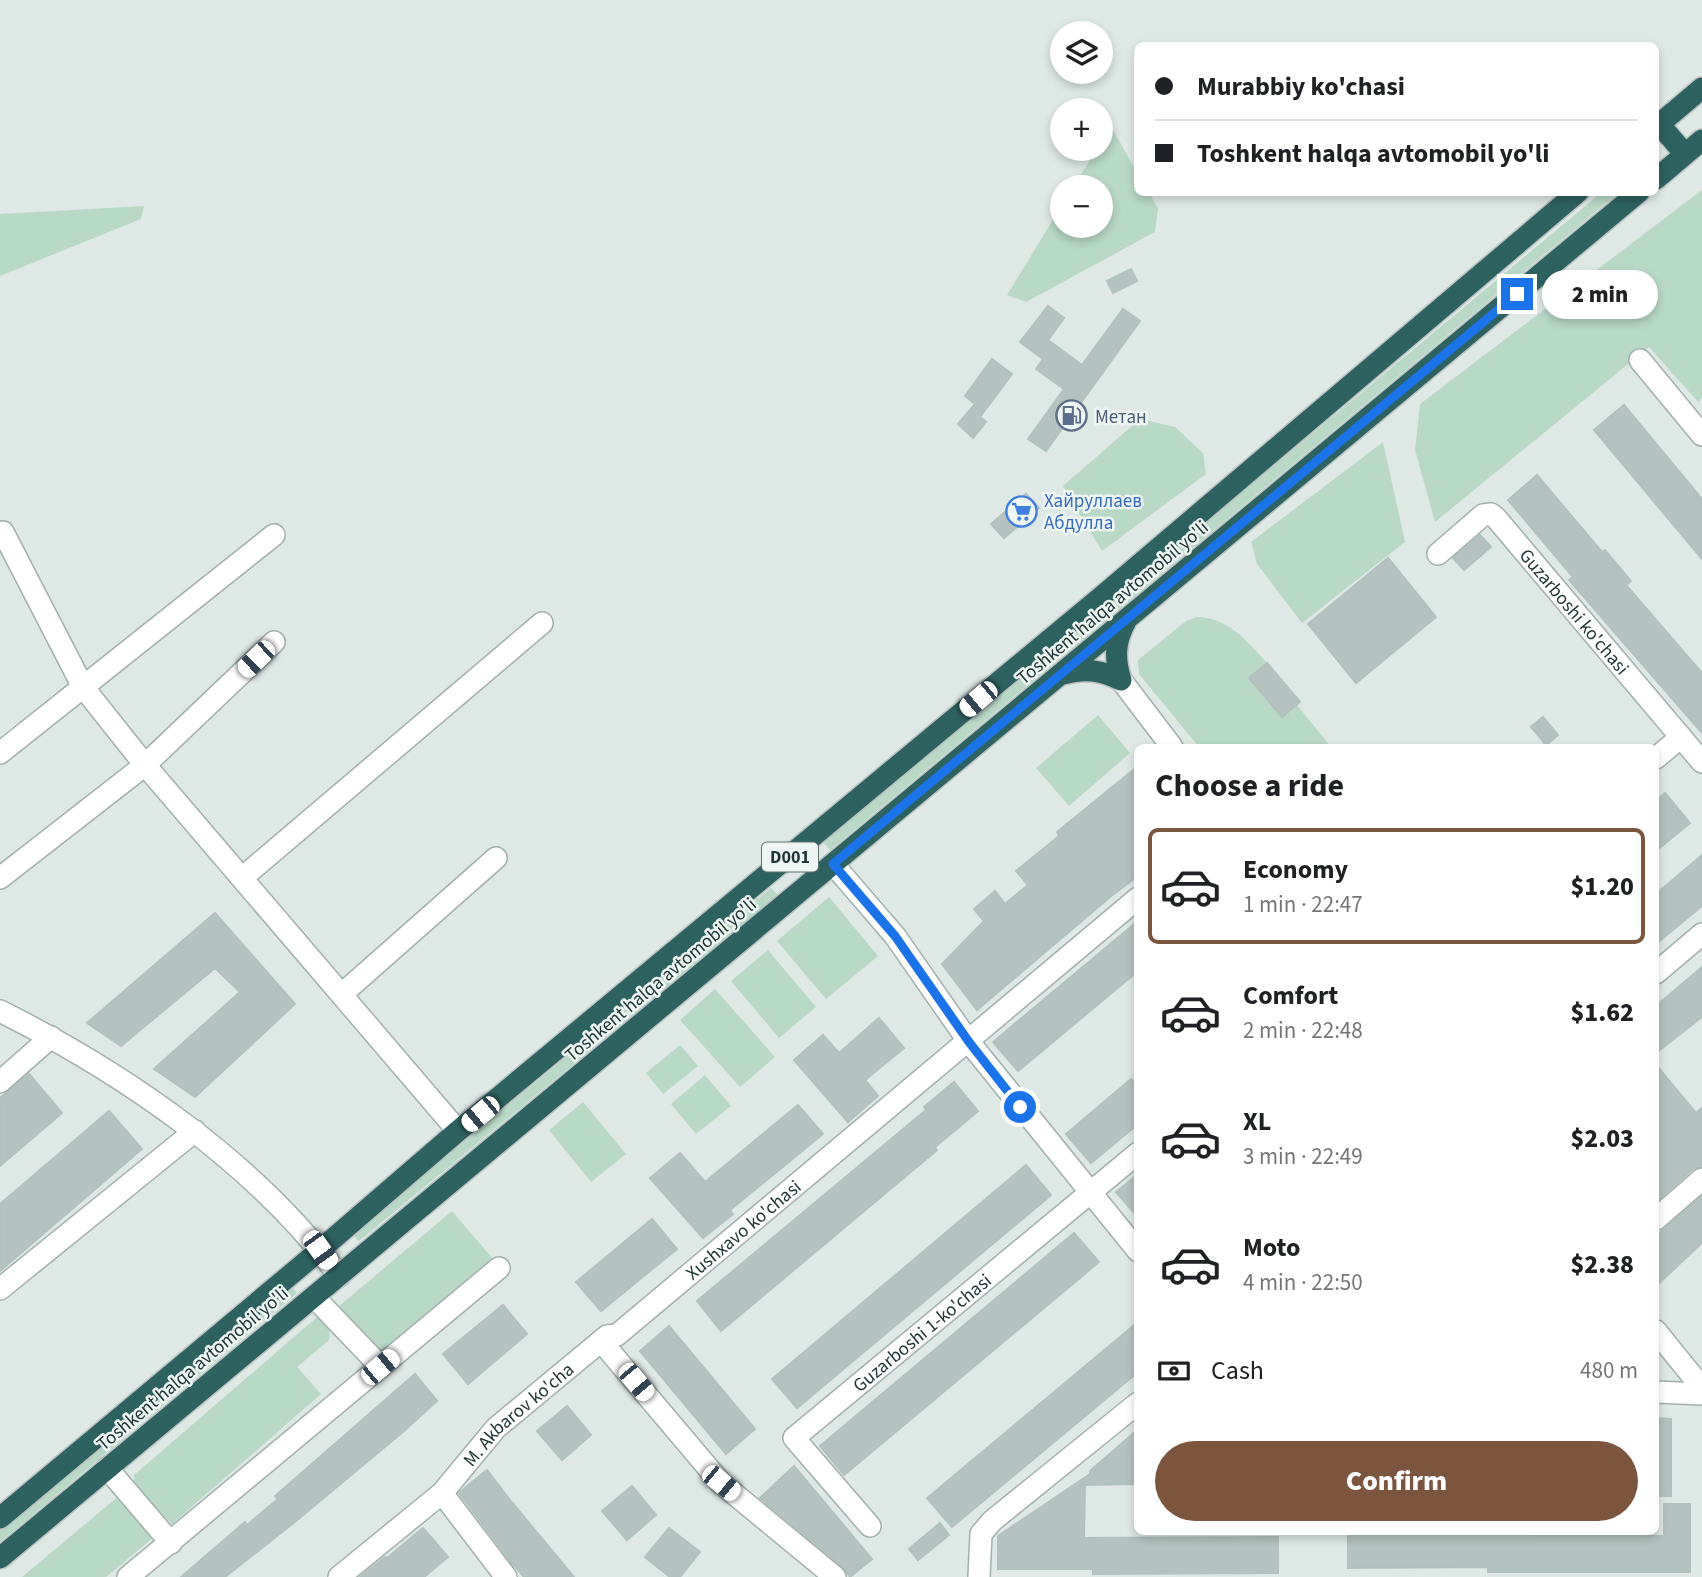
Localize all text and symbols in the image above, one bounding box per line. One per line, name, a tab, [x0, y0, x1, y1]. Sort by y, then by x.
map controls	[1050, 21, 1113, 238]
button: layers	[1050, 21, 1113, 84]
text: Murabbiy ko'chasi	[1197, 68, 1405, 105]
button: +	[1050, 98, 1113, 161]
text: Toshkent halqa avtomobil yo'li	[1197, 135, 1549, 172]
button: −	[1050, 175, 1113, 238]
callout: 2 min	[1542, 270, 1657, 318]
route end	[1501, 278, 1533, 310]
text: 2 min	[1572, 278, 1628, 311]
fuel station icon: Метан	[1055, 399, 1089, 433]
place label: Метан	[1095, 404, 1147, 431]
place label: Хайруллаев Абдулла	[1044, 488, 1142, 537]
supermarket icon: Хайруллаев Абдулла	[1004, 494, 1038, 528]
street label: Toshkent halqa avtomobil yo'li	[1011, 515, 1215, 692]
street label: Guzarboshi ko'chasi	[1512, 543, 1635, 681]
car	[234, 637, 279, 681]
car	[956, 677, 1001, 721]
text: Choose a ride	[1155, 763, 1344, 809]
road number: D001	[762, 842, 818, 872]
text: Economy	[1243, 851, 1348, 888]
icon: car	[1159, 855, 1222, 918]
text: $1.20	[1570, 868, 1634, 905]
text: 1 min · 22:47	[1243, 888, 1363, 921]
street label: Toshkent halqa avtomobil yo'li	[559, 892, 763, 1069]
text: Comfort	[1243, 977, 1338, 1014]
icon: car	[1159, 981, 1222, 1044]
text: $1.62	[1570, 994, 1634, 1031]
text: 2 min · 22:48	[1243, 1014, 1363, 1047]
route start	[1004, 1091, 1036, 1123]
car	[458, 1092, 503, 1136]
text: XL	[1243, 1103, 1271, 1140]
icon: car	[1159, 1107, 1222, 1170]
text: $2.03	[1570, 1120, 1634, 1157]
text: 3 min · 22:49	[1243, 1140, 1363, 1173]
street label: Xushxavo ko'chasi	[680, 1174, 808, 1287]
car	[300, 1227, 341, 1273]
text: Moto	[1243, 1229, 1300, 1266]
icon: car	[1159, 1233, 1222, 1296]
text: $2.38	[1570, 1246, 1634, 1283]
text: 4 min · 22:50	[1243, 1266, 1363, 1299]
street label: Guzarboshi 1-ko'chasi	[847, 1268, 998, 1399]
street label: Toshkent halqa avtomobil yo'li	[91, 1281, 295, 1458]
car	[358, 1345, 403, 1389]
icon: cash	[1155, 1352, 1193, 1390]
text: Cash	[1211, 1352, 1264, 1389]
text: 480 m	[1580, 1354, 1638, 1387]
street label: M. Akbarov ko'cha	[457, 1357, 580, 1473]
car	[615, 1359, 658, 1405]
button: Confirm	[1155, 1441, 1638, 1521]
car	[699, 1462, 744, 1504]

